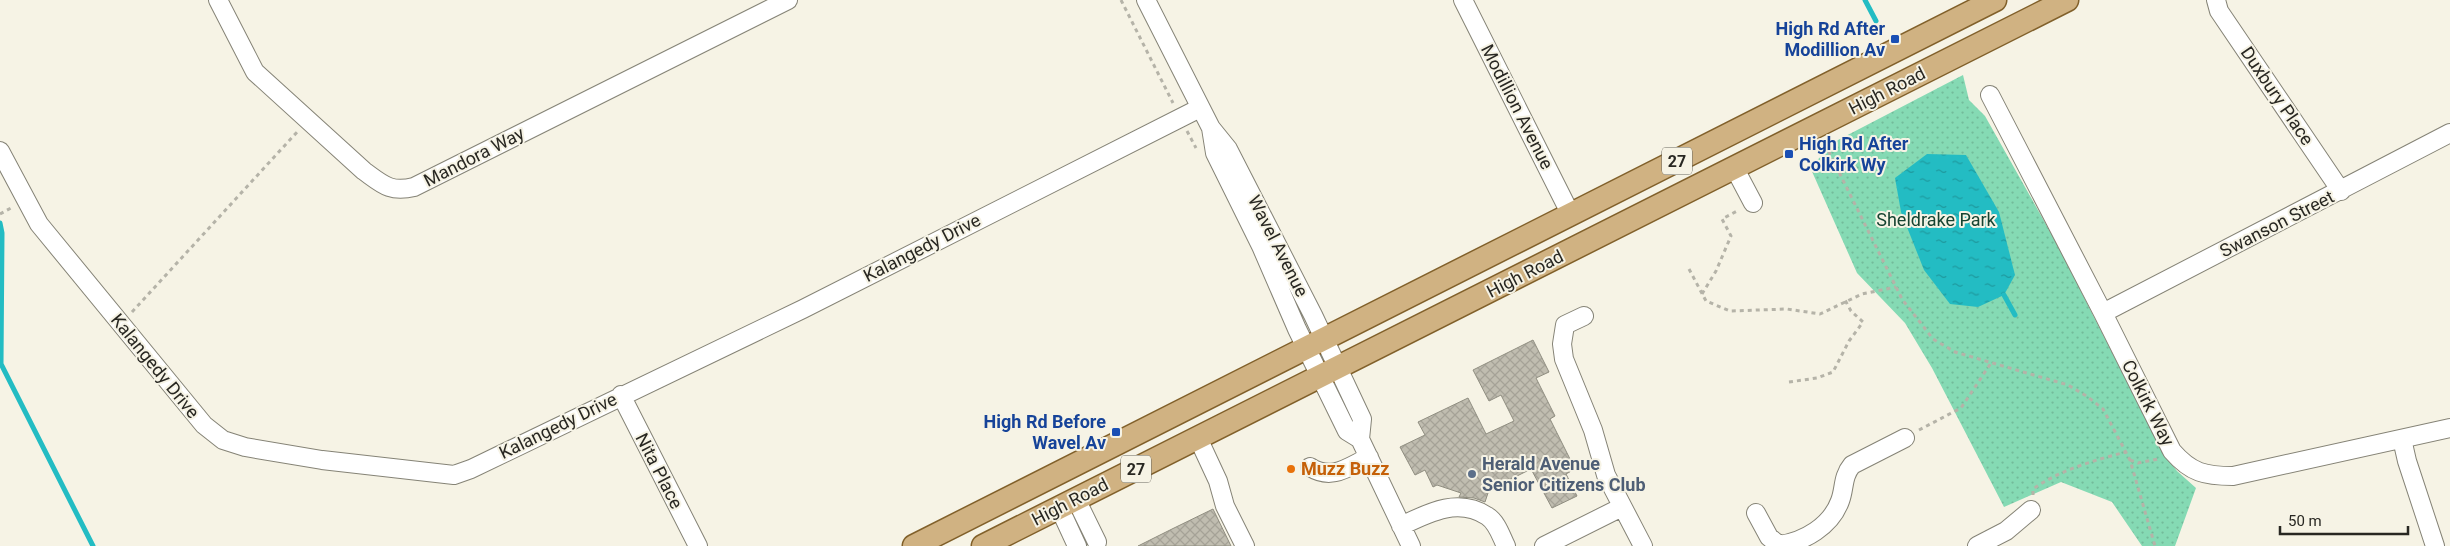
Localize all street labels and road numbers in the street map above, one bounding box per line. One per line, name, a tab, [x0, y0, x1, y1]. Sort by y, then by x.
street label: Modillion Avenue	[1477, 41, 1558, 173]
street label: Duxbury Place	[2237, 42, 2318, 149]
street label: High Road	[1845, 62, 1929, 119]
street label: Mandora Way	[420, 122, 528, 191]
road number: 27	[1662, 148, 1692, 175]
street label: Swanson Street	[2216, 186, 2337, 261]
street label: Wavel Avenue	[1244, 191, 1313, 300]
street label: Kalangedy Drive	[860, 209, 984, 286]
street label: High Road	[1483, 245, 1567, 302]
street label: Kalangedy Drive	[107, 309, 204, 422]
street label: Colkirk Way	[2118, 356, 2179, 450]
street label: Kalangedy Drive	[495, 388, 620, 463]
street label: Nita Place	[632, 430, 687, 512]
road number: 27	[1121, 456, 1151, 482]
street label: High Road	[1028, 473, 1112, 530]

